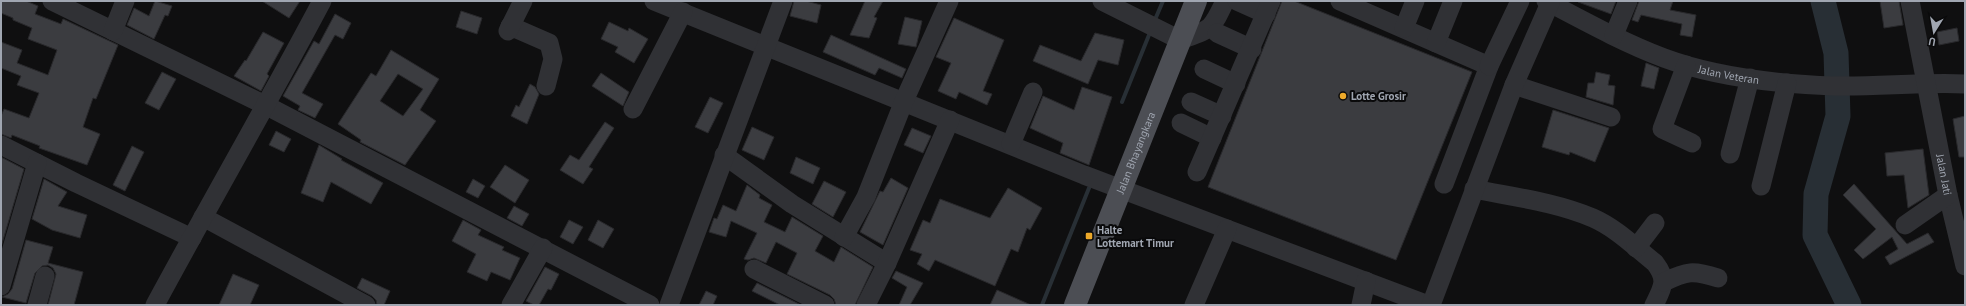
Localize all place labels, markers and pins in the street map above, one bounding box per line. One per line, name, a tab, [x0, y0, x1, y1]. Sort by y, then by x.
place label: Lotte Grosir	[1351, 89, 1406, 103]
marker: Lotte Grosir	[1338, 91, 1348, 101]
place label: Halte Lottemart Timur	[1097, 223, 1174, 250]
marker: Halte Lottemart Timur	[1084, 231, 1094, 241]

